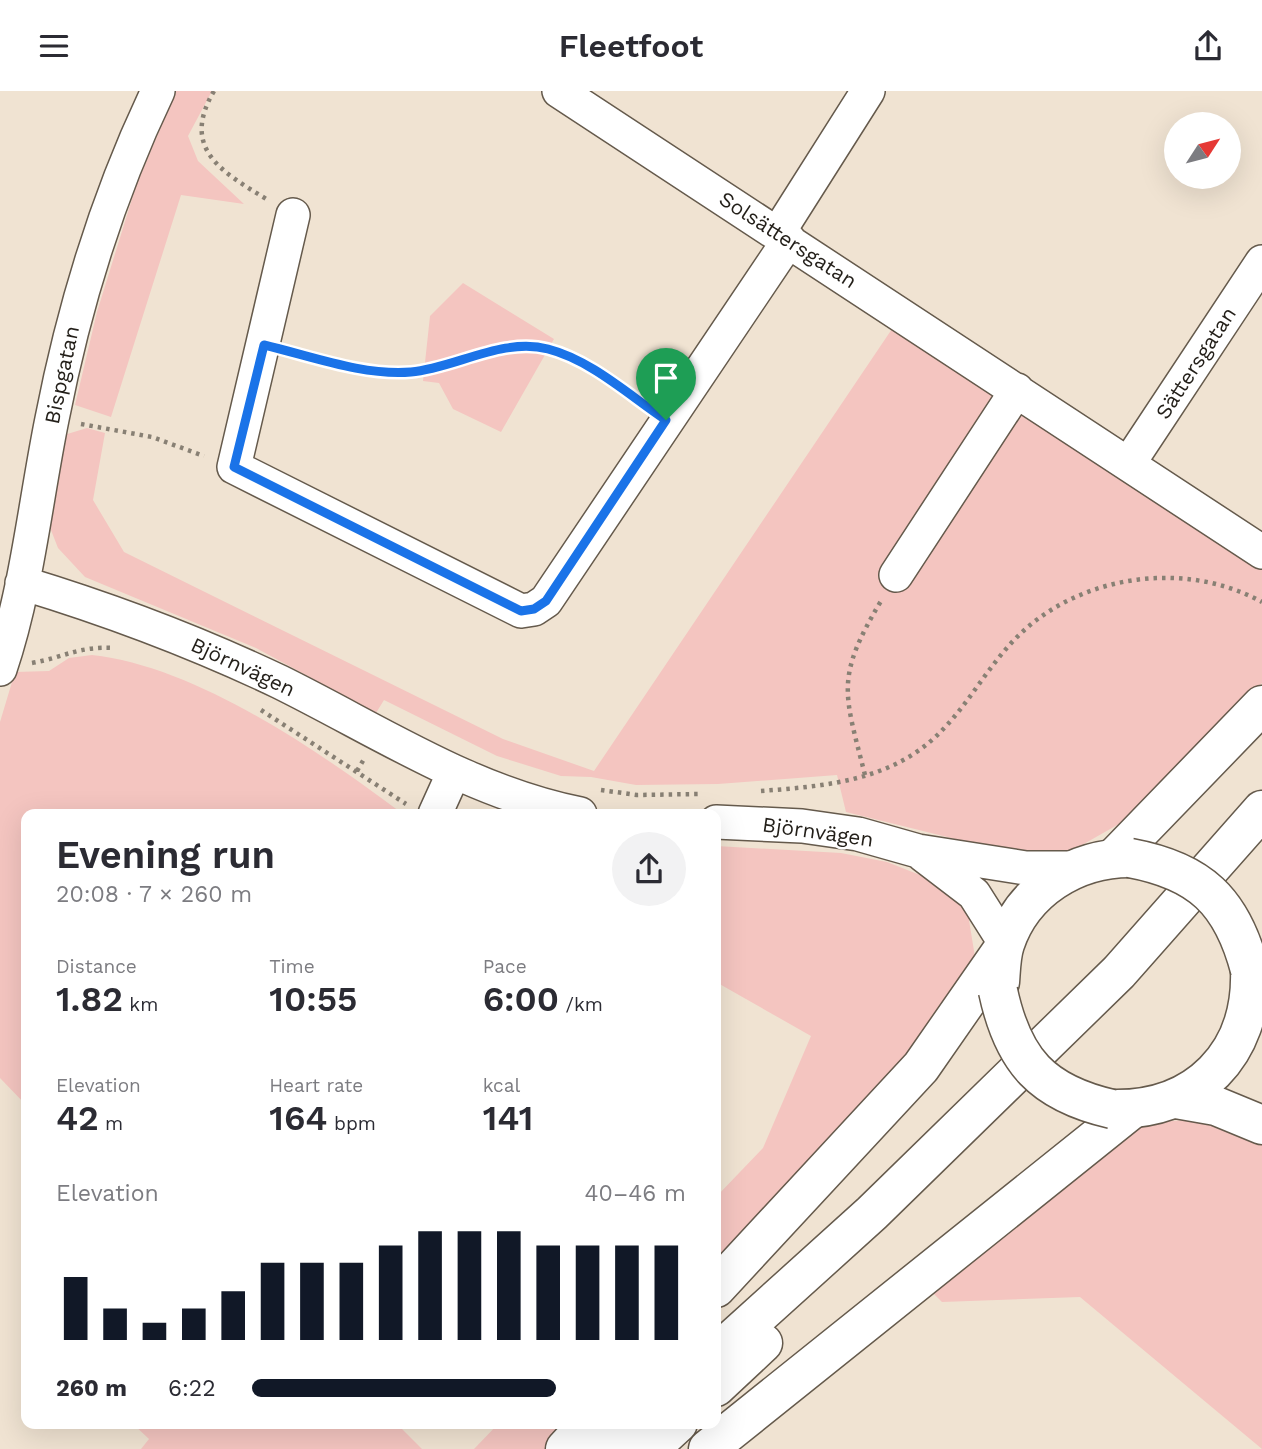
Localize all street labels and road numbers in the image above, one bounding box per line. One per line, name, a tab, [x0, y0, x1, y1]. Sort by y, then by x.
street label: Solsättersgatan	[715, 186, 862, 293]
street label: Sättersgatan	[1150, 302, 1241, 423]
street label: Bispgatan	[39, 323, 84, 426]
street label: Björnvägen	[187, 632, 299, 702]
street label: Björnvägen	[761, 811, 875, 852]

